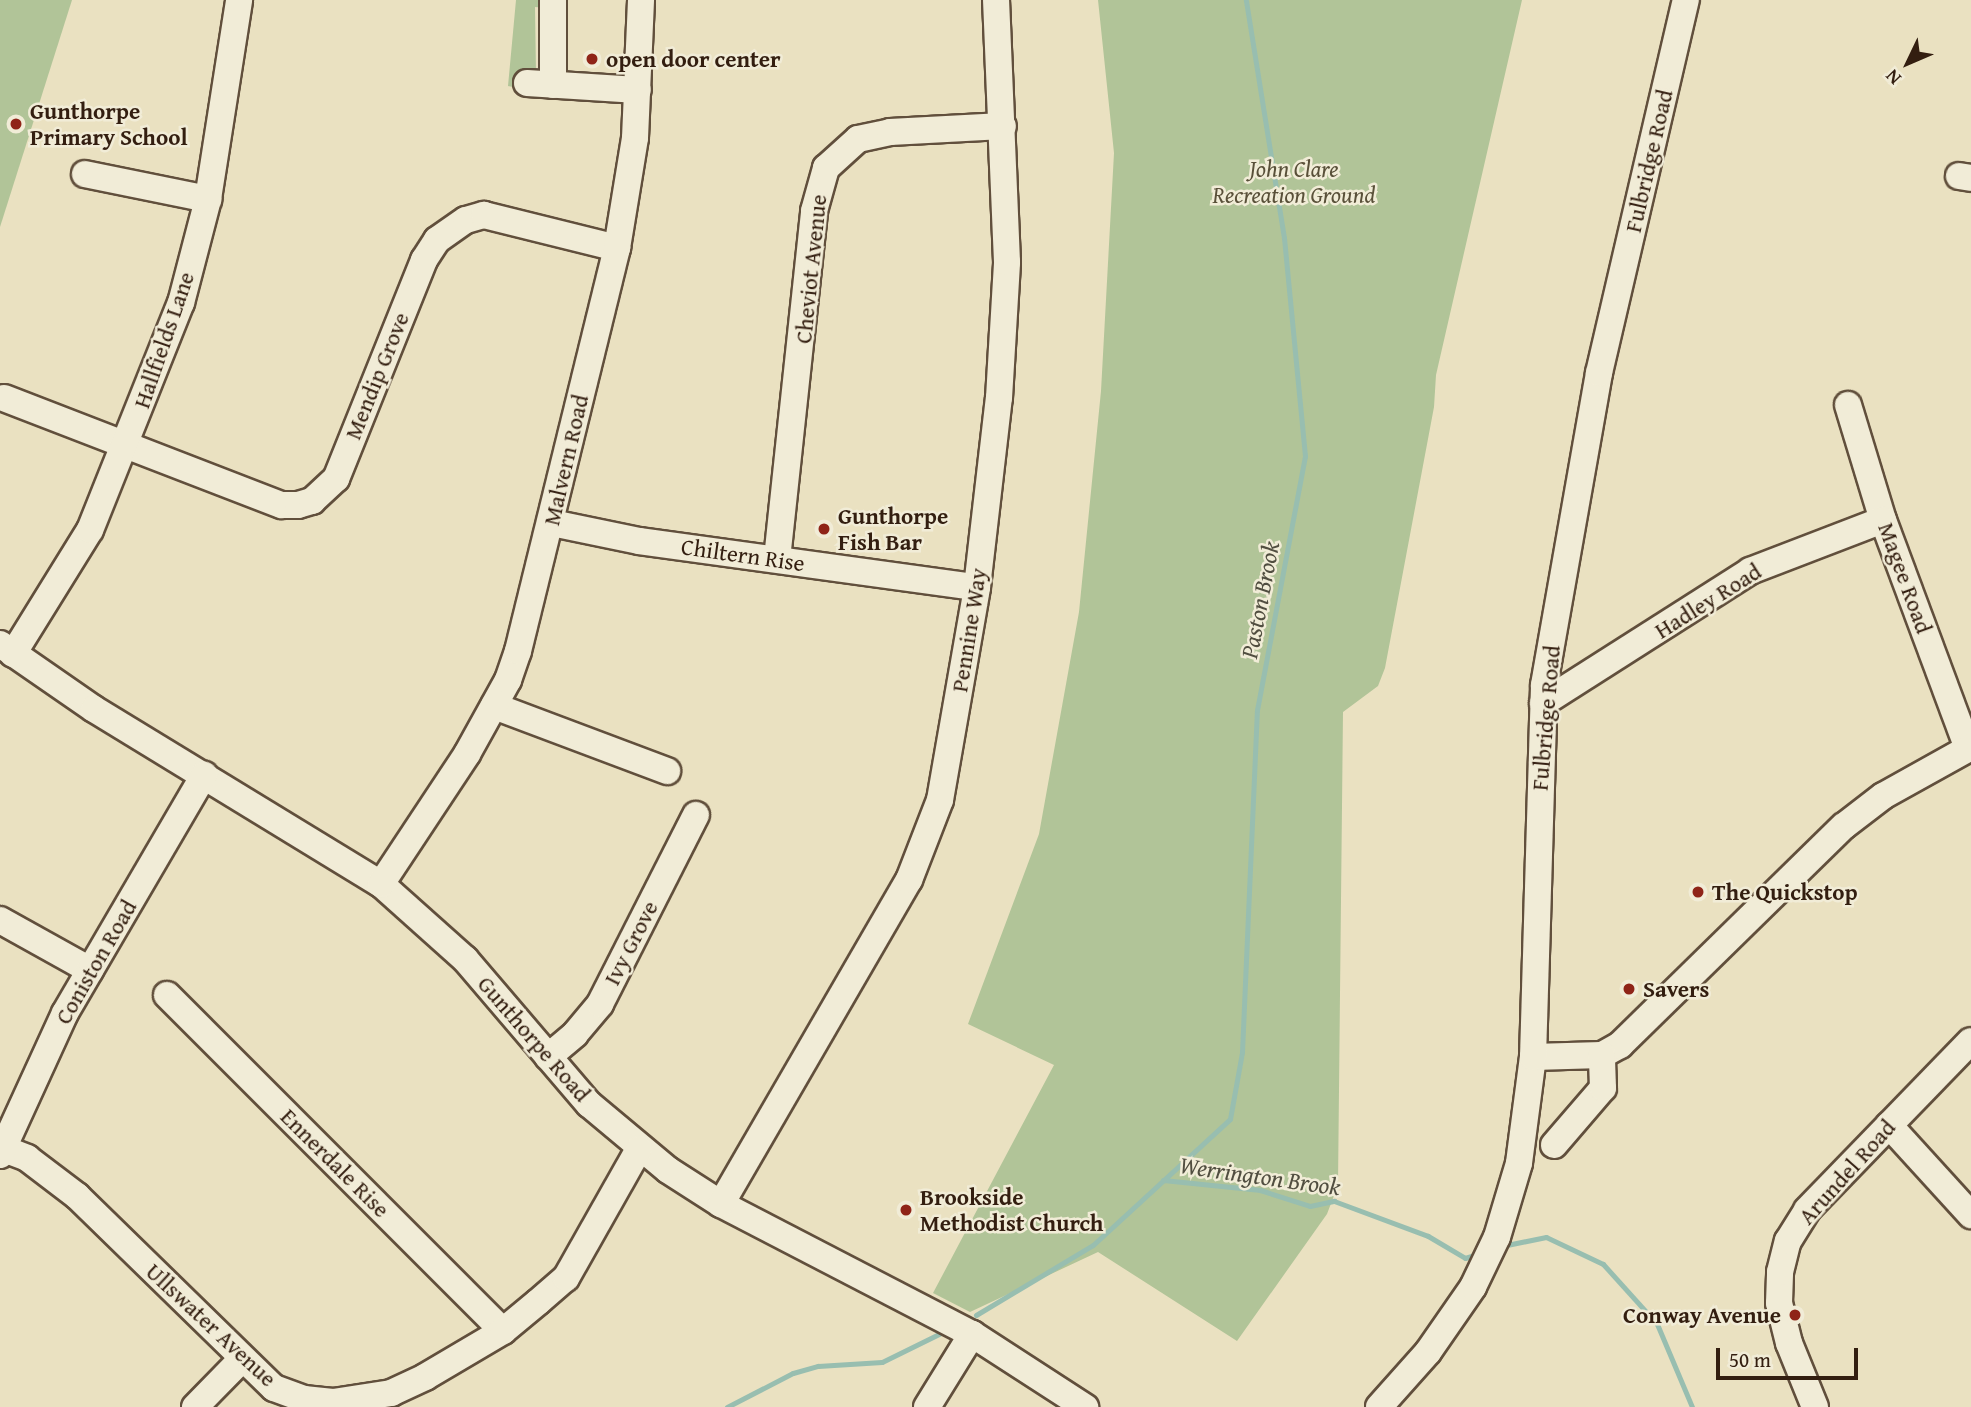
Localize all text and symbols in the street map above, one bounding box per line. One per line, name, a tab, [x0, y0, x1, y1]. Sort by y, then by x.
north arrow	[1873, 28, 1943, 98]
place label: open door center	[606, 45, 781, 73]
marker: open door center	[584, 51, 600, 67]
text: N	[1878, 63, 1907, 92]
street label: Fulbridge Road	[1619, 87, 1679, 235]
place label: Gunthorpe Primary School	[30, 97, 188, 151]
marker: Gunthorpe Primary School	[8, 116, 24, 132]
park label: John Clare Recreation Ground	[1213, 155, 1375, 209]
street label: Cheviot Avenue	[789, 193, 833, 345]
street label: Hallfields Lane	[128, 268, 200, 412]
street label: Mendip Grove	[339, 309, 415, 443]
street label: Malvern Road	[538, 392, 594, 528]
place label: Gunthorpe Fish Bar	[838, 502, 948, 556]
street label: Magee Road	[1872, 519, 1938, 637]
marker: Gunthorpe Fish Bar	[816, 521, 832, 537]
street label: Chiltern Rise	[680, 533, 806, 577]
water label: Paston Brook	[1235, 539, 1285, 661]
street label: Hadley Road	[1650, 557, 1766, 645]
street label: Pennine Way	[946, 566, 992, 694]
street label: Fulbridge Road	[1526, 644, 1566, 792]
place label: The Quickstop	[1712, 878, 1858, 906]
marker: The Quickstop	[1690, 884, 1706, 900]
street label: Coniston Road	[49, 895, 143, 1029]
street label: Ivy Grove	[598, 896, 664, 990]
street label: Gunthorpe Road	[472, 970, 596, 1108]
place label: Savers	[1643, 975, 1710, 1003]
marker: Savers	[1621, 981, 1637, 997]
street label: Ennerdale Rise	[275, 1103, 395, 1223]
street label: Arundel Road	[1793, 1114, 1901, 1230]
water label: Werrington Brook	[1178, 1150, 1342, 1202]
place label: Brookside Methodist Church	[920, 1183, 1103, 1237]
marker: Brookside Methodist Church	[898, 1202, 914, 1218]
street label: Ullswater Avenue	[140, 1258, 282, 1392]
place label: Conway Avenue	[1623, 1301, 1781, 1329]
marker: Conway Avenue	[1787, 1307, 1803, 1323]
scale bar	[1719, 1334, 1861, 1378]
text: 50 m	[1729, 1344, 1771, 1375]

